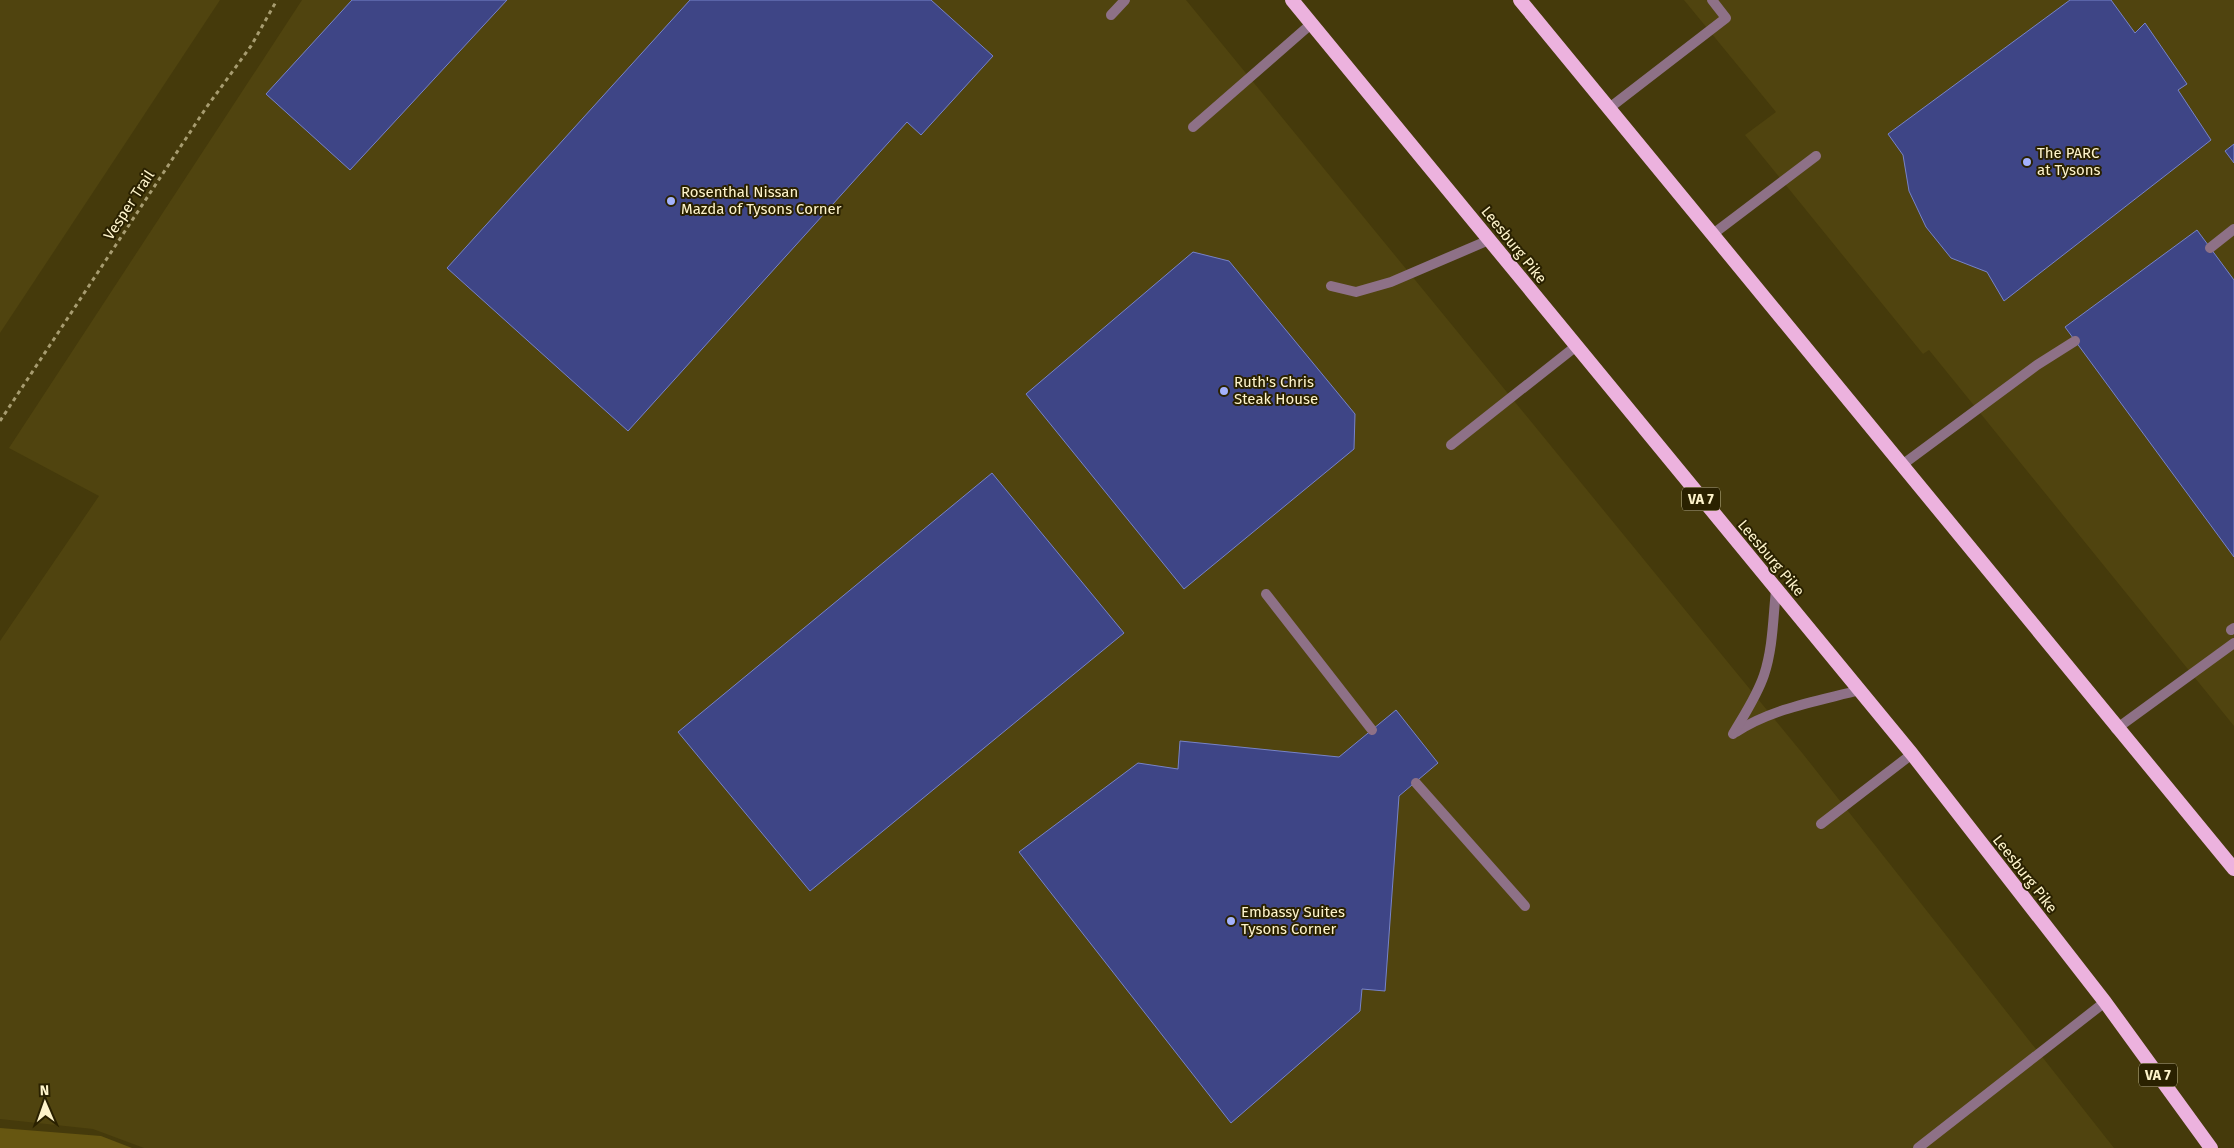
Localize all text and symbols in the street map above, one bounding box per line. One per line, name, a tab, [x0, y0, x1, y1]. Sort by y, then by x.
place label: The PARC at Tysons	[2037, 144, 2101, 179]
marker: The PARC at Tysons	[2021, 156, 2033, 168]
street label: Vesper Trail	[100, 166, 158, 243]
place label: Rosenthal Nissan Mazda of Tysons Corner	[681, 183, 842, 218]
marker: Rosenthal Nissan Mazda of Tysons Corner	[665, 195, 677, 207]
street label: Leesburg Pike	[1477, 203, 1551, 287]
place label: Ruth's Chris Steak House	[1234, 373, 1318, 408]
marker: Ruth's Chris Steak House	[1218, 385, 1230, 397]
road number: VA 7	[1682, 488, 1720, 510]
street label: Leesburg Pike	[1734, 516, 1808, 600]
street label: Leesburg Pike	[1989, 831, 2061, 917]
place label: Embassy Suites Tysons Corner	[1241, 903, 1345, 938]
marker: Embassy Suites Tysons Corner	[1225, 915, 1237, 927]
road number: VA 7	[2139, 1064, 2177, 1086]
north arrow	[20, 1078, 70, 1128]
text: N	[40, 1082, 50, 1099]

